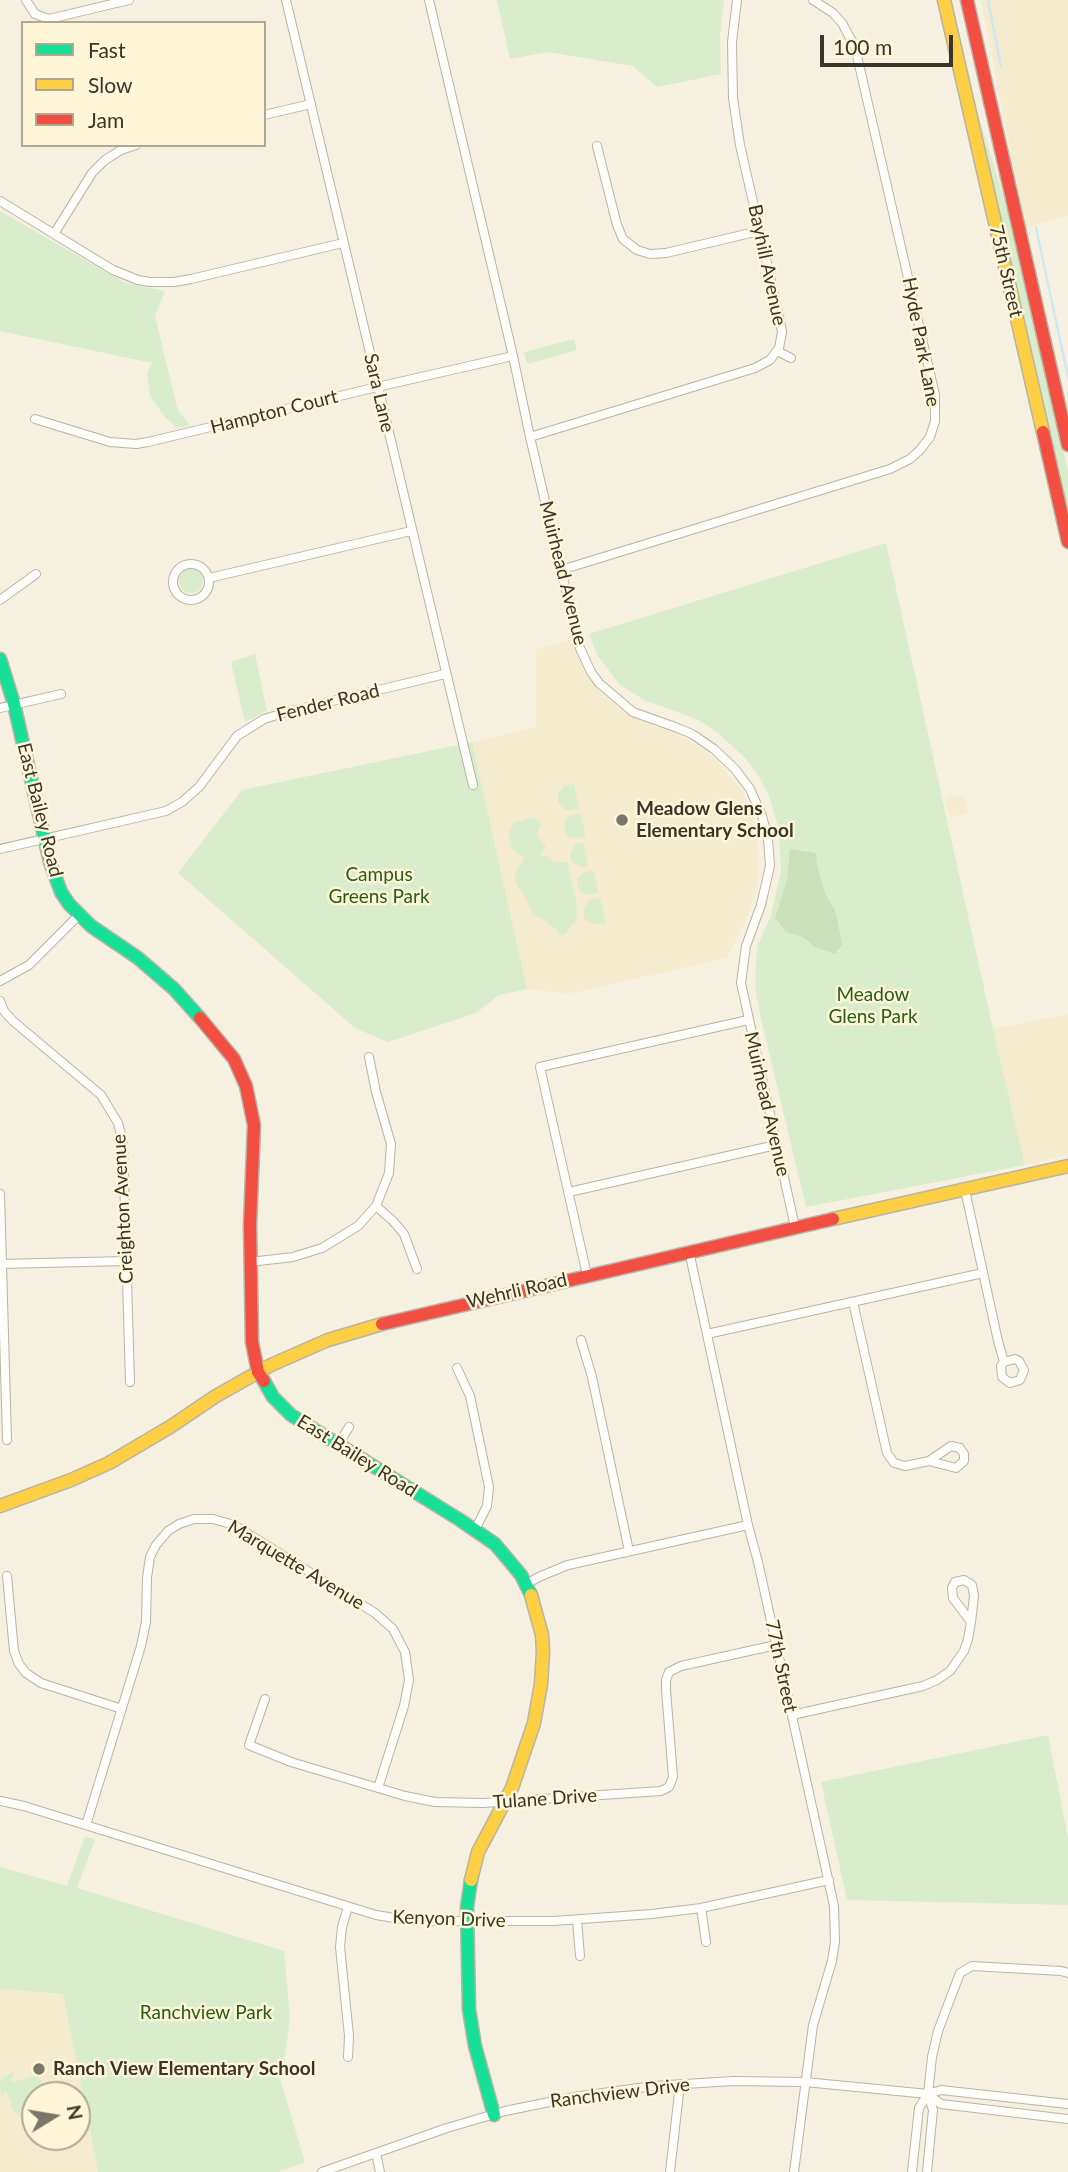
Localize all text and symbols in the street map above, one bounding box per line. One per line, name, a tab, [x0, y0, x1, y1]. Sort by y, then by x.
legend	[21, 21, 266, 147]
scale bar	[823, 21, 956, 65]
text: 100 m	[833, 34, 892, 59]
text: Fast	[88, 37, 125, 62]
text: Slow	[88, 72, 132, 97]
text: Jam	[88, 107, 124, 132]
street label: Bayhill Avenue	[743, 202, 791, 328]
street label: 75th Street	[984, 222, 1028, 320]
street label: Hyde Park Lane	[897, 275, 945, 409]
street label: Sara Lane	[359, 351, 399, 435]
street label: Hampton Court	[208, 385, 340, 439]
street label: Muirhead Avenue	[534, 498, 592, 648]
street label: Fender Road	[274, 679, 382, 727]
street label: East Bailey Road	[12, 741, 68, 879]
place label: Meadow Glens Elementary School	[636, 798, 794, 842]
marker: Meadow Glens Elementary School	[614, 812, 630, 828]
park label: Campus Greens Park	[328, 864, 430, 908]
park label: Meadow Glens Park	[828, 984, 918, 1028]
street label: Muirhead Avenue	[739, 1029, 795, 1179]
street label: Creighton Avenue	[108, 1134, 138, 1284]
street label: Wehrli Road	[465, 1268, 569, 1314]
street label: East Bailey Road	[293, 1410, 421, 1502]
street label: Marquette Avenue	[224, 1515, 368, 1615]
street label: 77th Street	[760, 1617, 802, 1715]
street label: Tulane Drive	[492, 1784, 598, 1814]
street label: Kenyon Drive	[392, 1906, 506, 1932]
park label: Ranchview Park	[140, 2002, 272, 2024]
place label: Ranch View Elementary School	[53, 2058, 315, 2080]
marker: Ranch View Elementary School	[31, 2061, 47, 2077]
street label: Ranchview Drive	[549, 2073, 691, 2113]
north arrow	[21, 2081, 91, 2151]
text: N	[62, 2103, 88, 2122]

